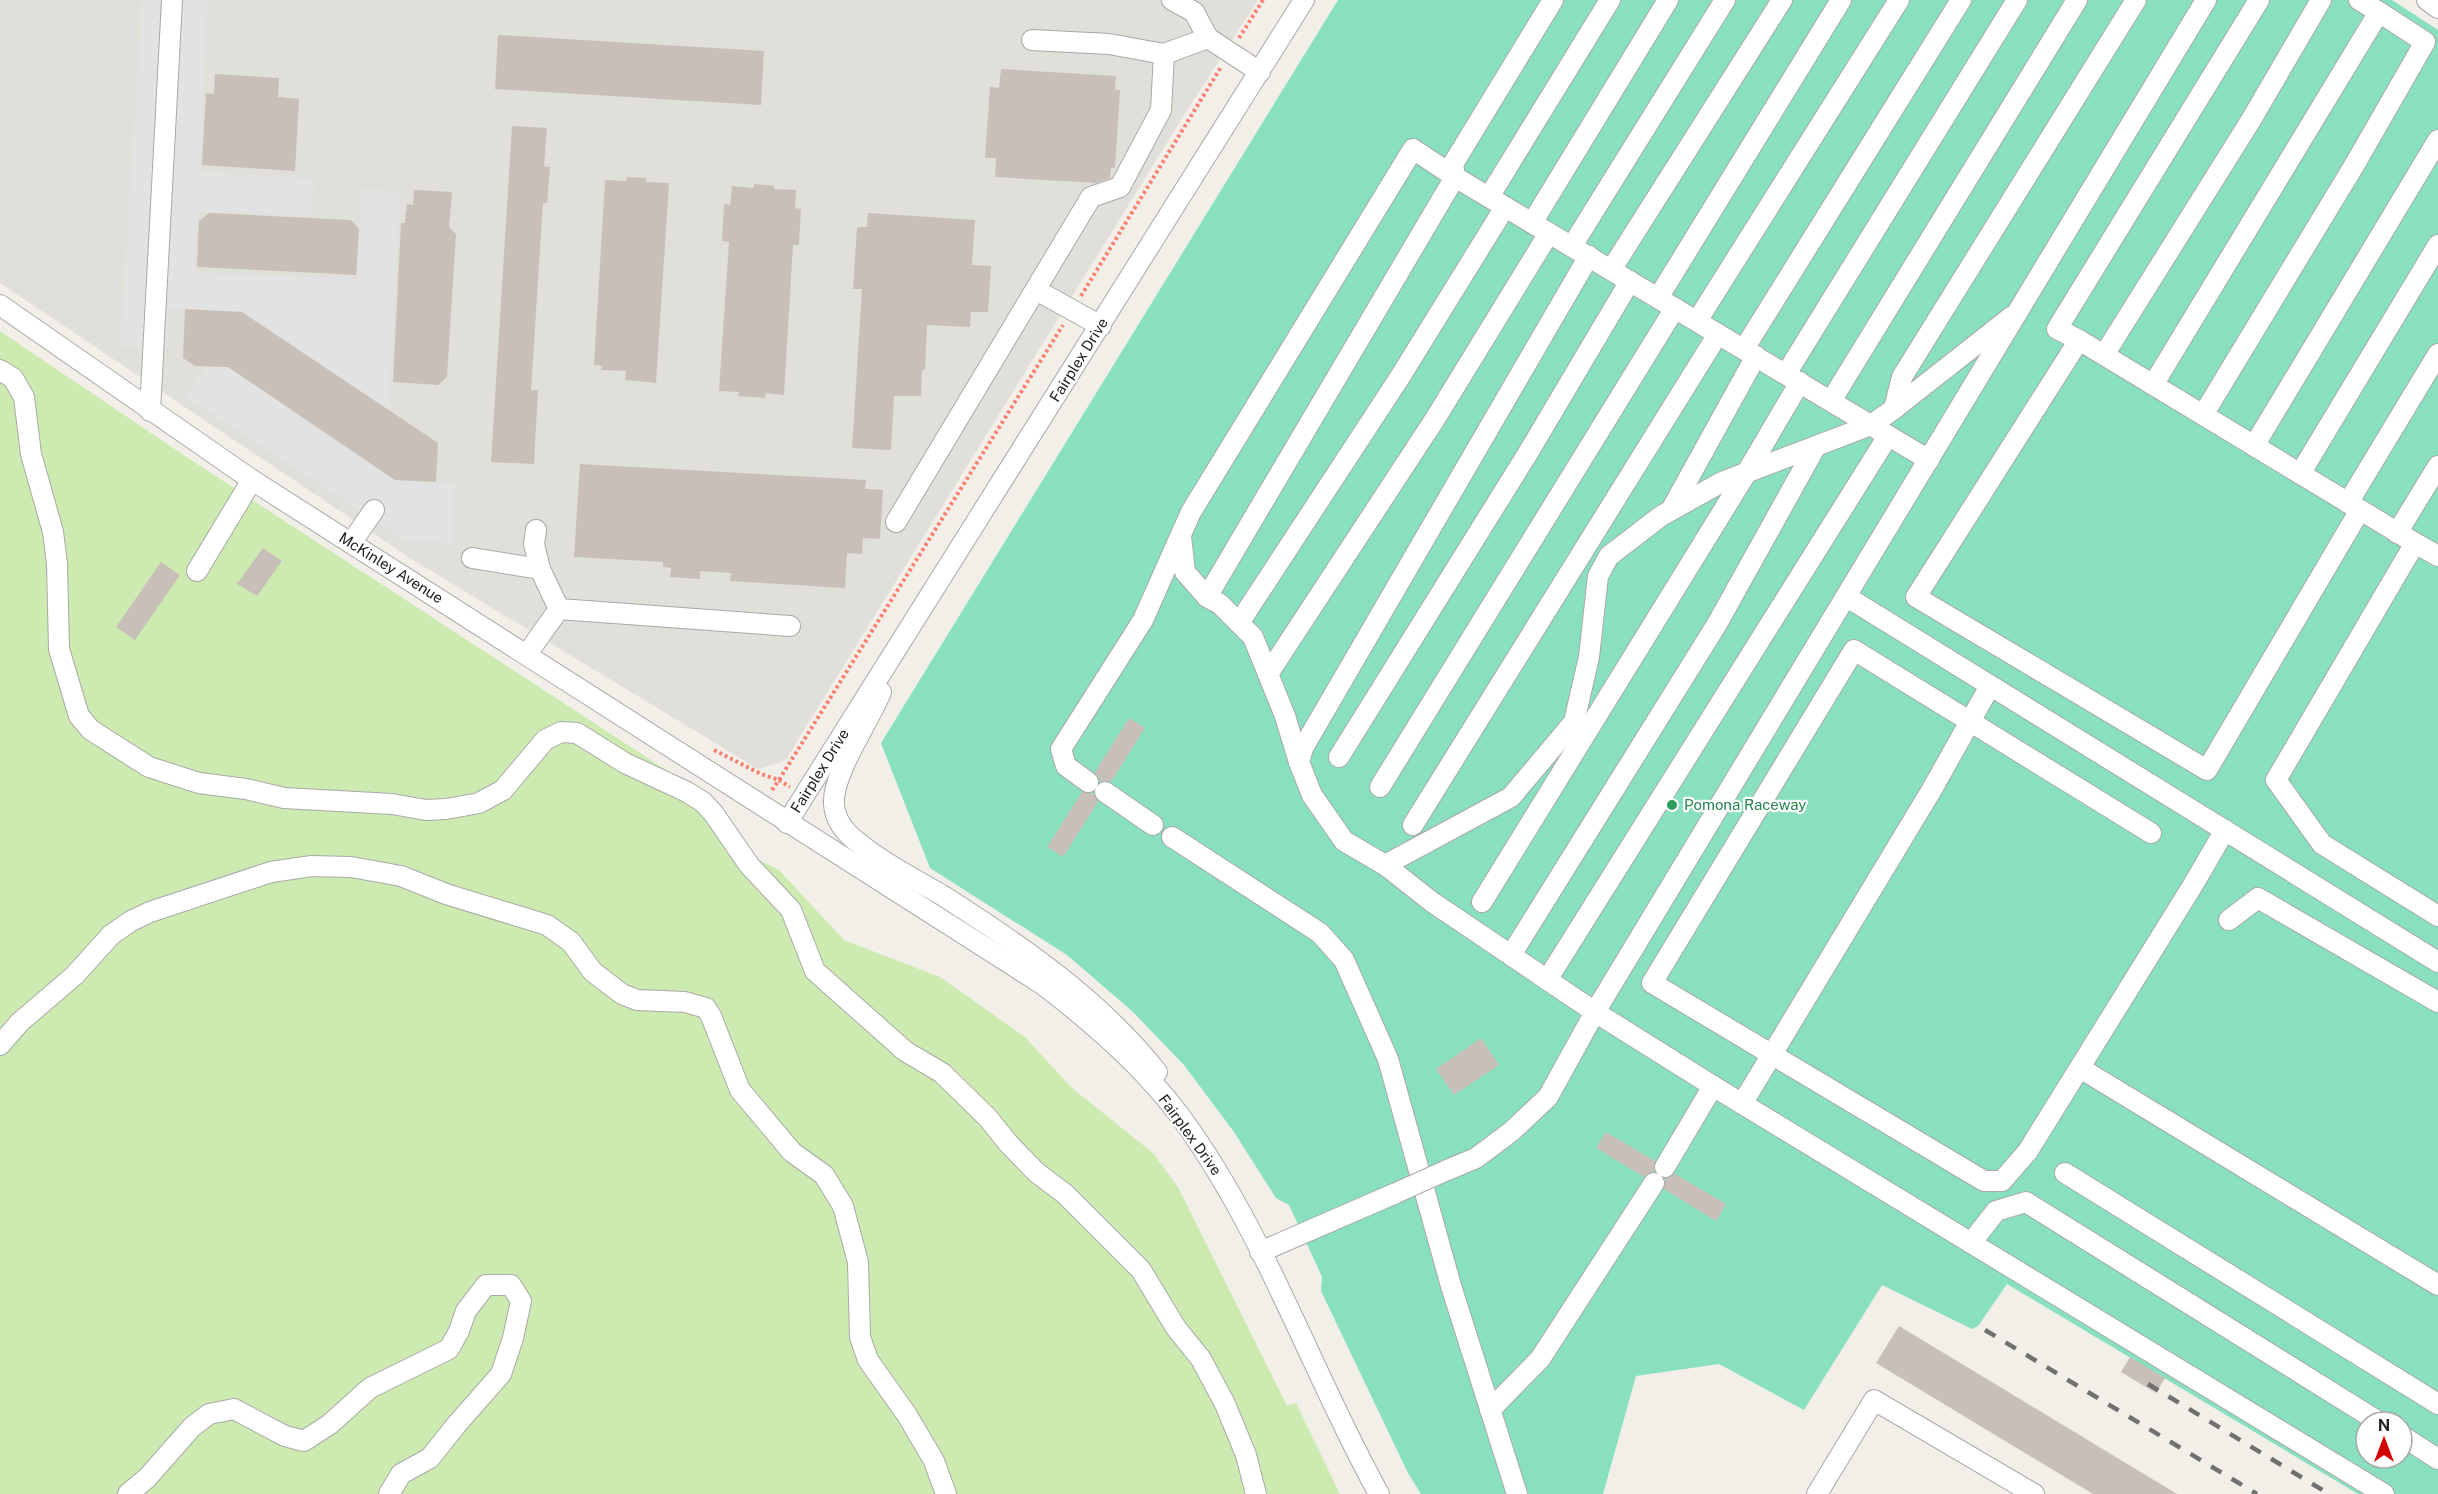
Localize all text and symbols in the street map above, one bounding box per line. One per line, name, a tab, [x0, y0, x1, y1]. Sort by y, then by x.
street label: Fairplex Drive	[1046, 315, 1111, 405]
street label: McKinley Avenue	[336, 529, 446, 606]
street label: Fairplex Drive	[787, 726, 852, 816]
place label: Pomona Raceway	[1684, 796, 1806, 813]
marker: Pomona Raceway	[1665, 798, 1679, 812]
street label: Fairplex Drive	[1155, 1091, 1225, 1178]
north arrow	[2354, 1410, 2414, 1470]
text: N	[2378, 1416, 2390, 1435]

